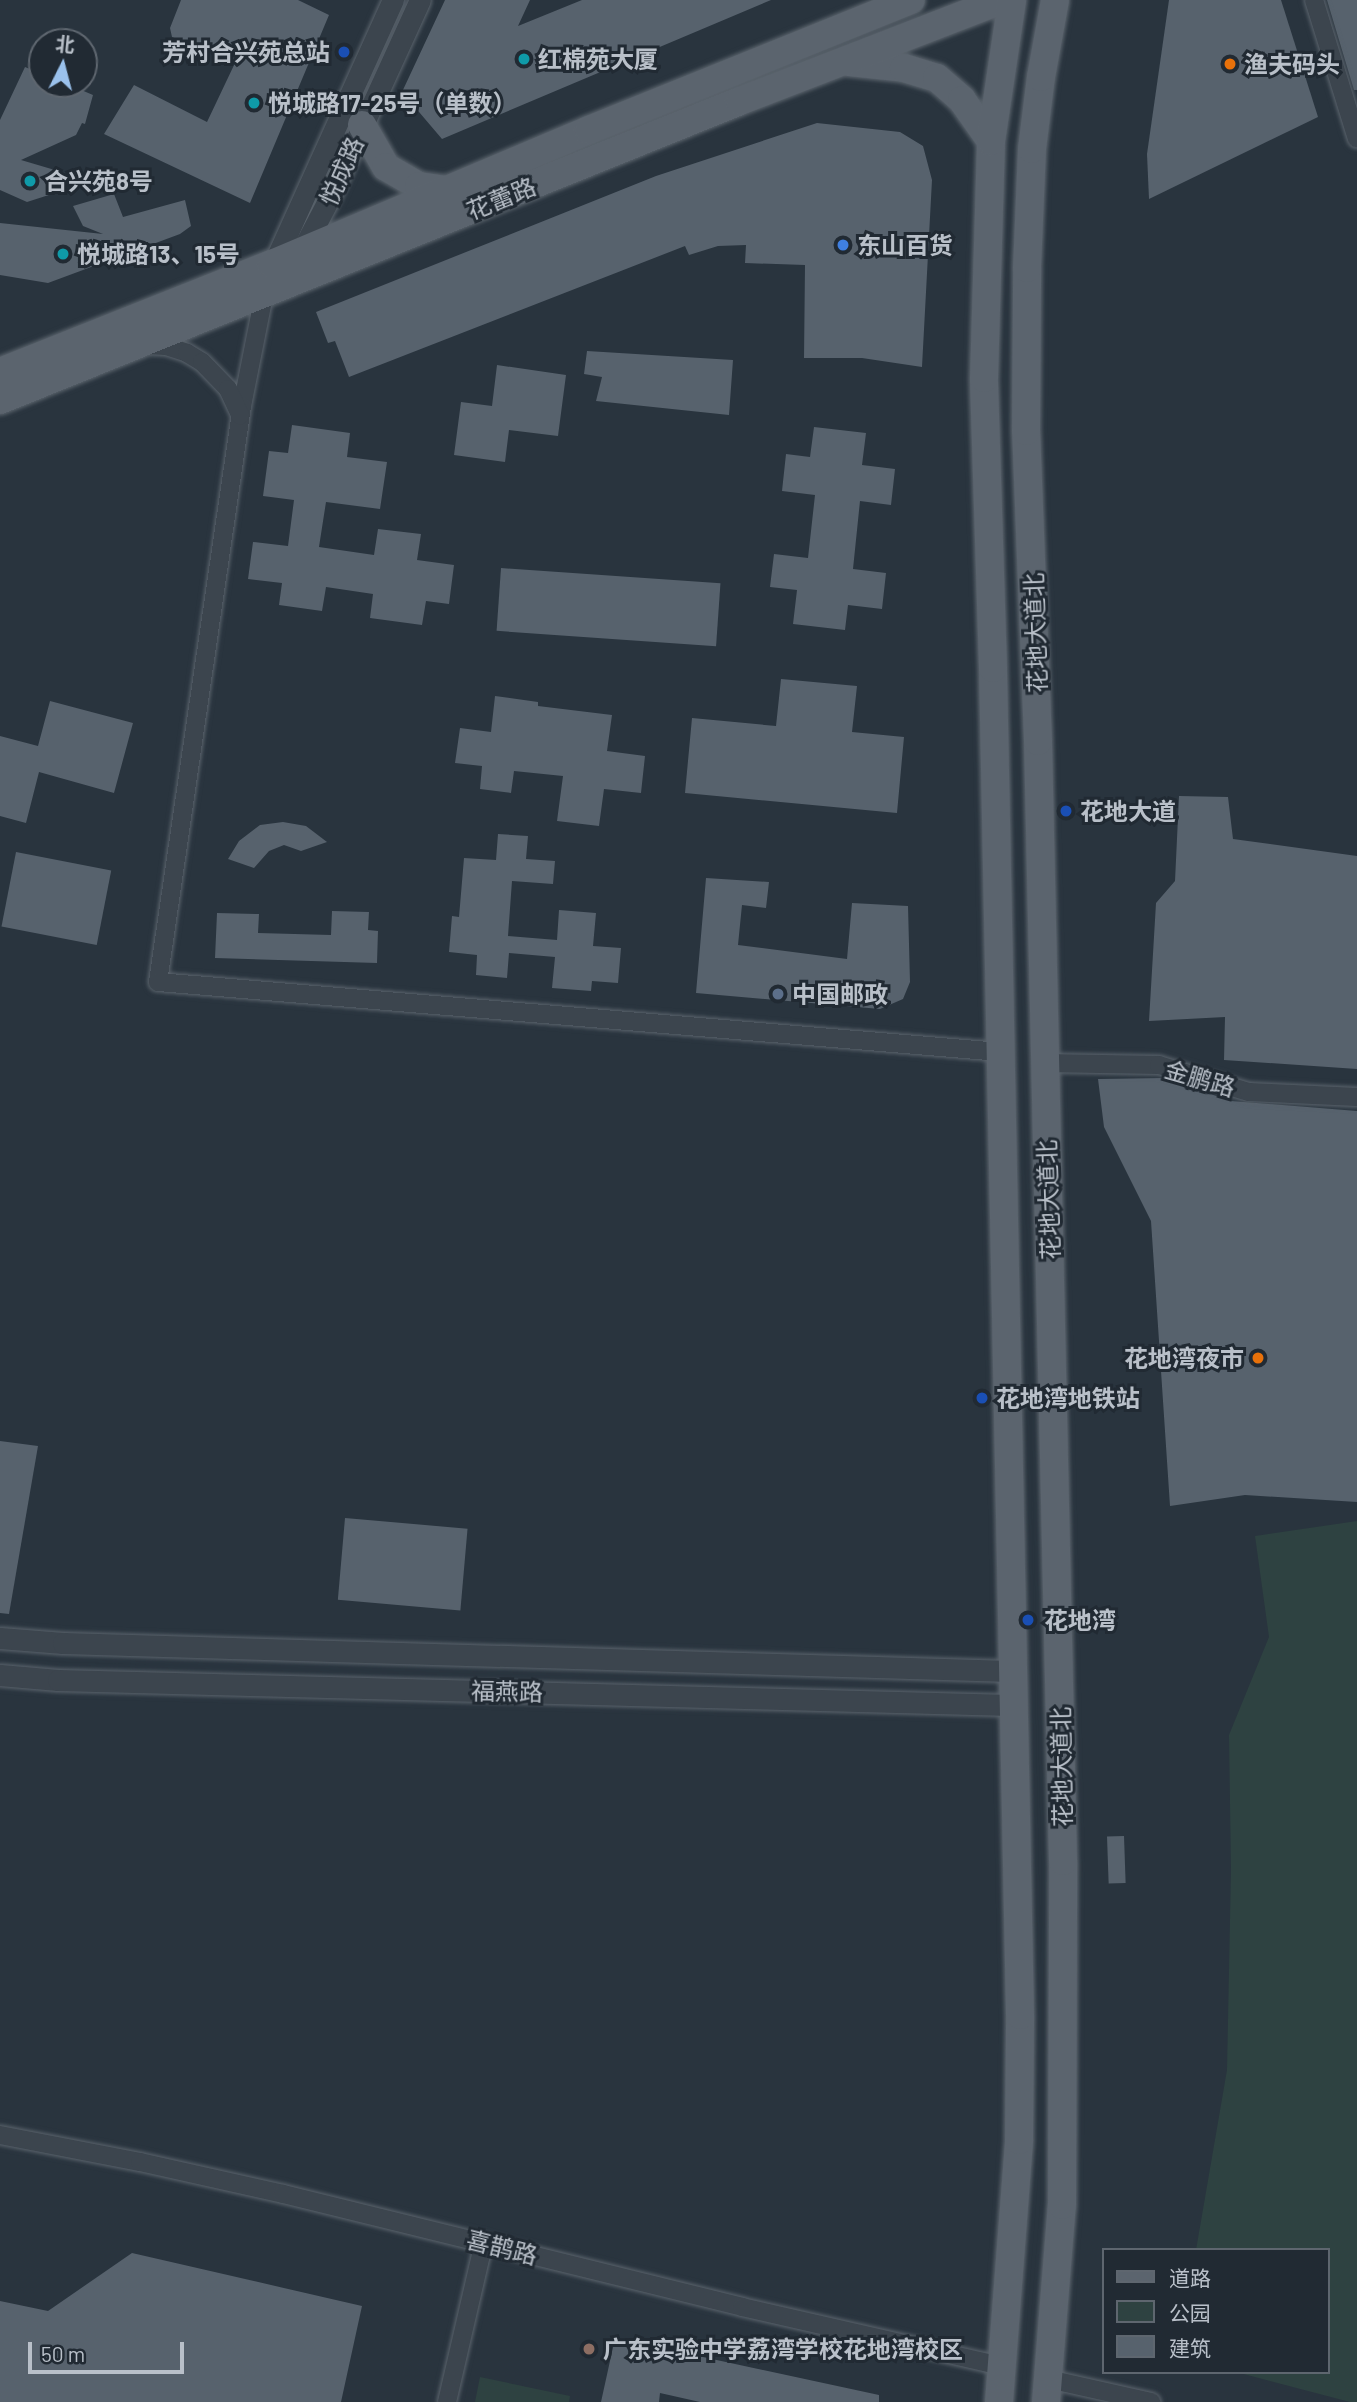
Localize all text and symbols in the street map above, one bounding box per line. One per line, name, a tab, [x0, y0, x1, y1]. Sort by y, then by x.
north arrow	[28, 28, 98, 98]
text: 北	[54, 31, 76, 56]
place label: 芳村合兴苑总站	[162, 38, 330, 66]
marker: 芳村合兴苑总站	[336, 44, 352, 60]
place label: 红棉苑大厦	[538, 45, 658, 73]
place label: 渔夫码头	[1244, 50, 1340, 78]
marker: 红棉苑大厦	[516, 51, 532, 67]
marker: 渔夫码头	[1222, 56, 1238, 72]
place label: 悦城路17-25号（单数）	[268, 89, 517, 117]
marker: 悦城路17-25号（单数）	[246, 95, 262, 111]
street label: 悦成路	[313, 132, 369, 210]
place label: 合兴苑8号	[44, 167, 153, 195]
street label: 花蕾路	[462, 171, 540, 225]
marker: 合兴苑8号	[22, 173, 38, 189]
place label: 东山百货	[857, 231, 953, 259]
marker: 东山百货	[835, 237, 851, 253]
place label: 悦城路13、15号	[77, 240, 240, 268]
marker: 悦城路13、15号	[55, 246, 71, 262]
street label: 花地大道北	[1019, 573, 1051, 693]
place label: 花地大道	[1080, 797, 1176, 825]
marker: 花地大道	[1058, 803, 1074, 819]
place label: 中国邮政	[792, 980, 888, 1008]
marker: 中国邮政	[770, 986, 786, 1002]
street label: 金鹏路	[1161, 1054, 1239, 1102]
street label: 花地大道北	[1032, 1140, 1064, 1260]
place label: 花地湾夜市	[1124, 1344, 1244, 1372]
marker: 花地湾夜市	[1250, 1350, 1266, 1366]
place label: 花地湾地铁站	[996, 1384, 1140, 1412]
marker: 花地湾地铁站	[974, 1390, 990, 1406]
place label: 花地湾	[1044, 1606, 1116, 1634]
marker: 花地湾	[1018, 1610, 1038, 1630]
street label: 福燕路	[471, 1676, 543, 1706]
street label: 花地大道北	[1046, 1707, 1076, 1827]
street label: 喜鹊路	[464, 2224, 540, 2270]
legend	[1102, 2248, 1329, 2374]
text: 道路	[1169, 2265, 1211, 2290]
text: 公园	[1169, 2300, 1211, 2325]
scale bar	[32, 2328, 187, 2372]
place label: 广东实验中学荔湾学校花地湾校区	[603, 2335, 963, 2363]
text: 建筑	[1169, 2335, 1211, 2360]
text: 50 m	[41, 2341, 85, 2366]
marker: 广东实验中学荔湾学校花地湾校区	[581, 2341, 597, 2357]

